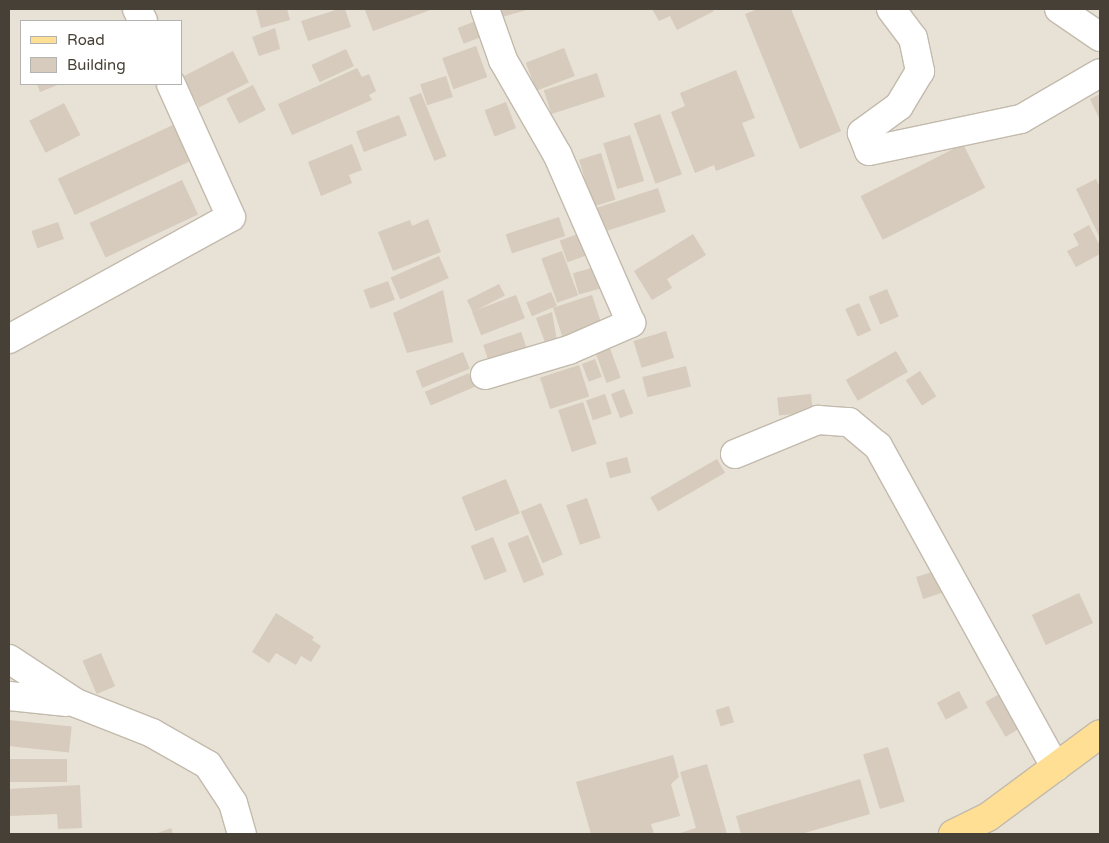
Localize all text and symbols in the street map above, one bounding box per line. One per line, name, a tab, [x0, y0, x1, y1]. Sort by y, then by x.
legend	[20, 20, 182, 85]
text: Road	[67, 31, 105, 49]
text: Building	[67, 56, 126, 74]

